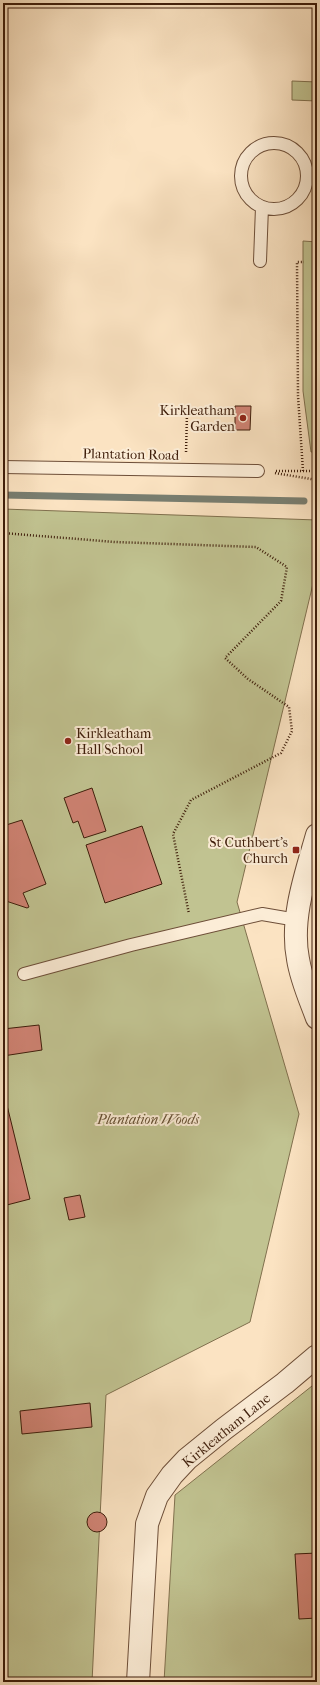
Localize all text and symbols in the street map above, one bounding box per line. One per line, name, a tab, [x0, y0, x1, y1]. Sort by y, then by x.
place label: Kirkleatham Garden	[160, 402, 235, 435]
marker: Kirkleatham Garden	[238, 413, 248, 423]
street label: Plantation Road	[83, 445, 180, 464]
place label: Kirkleatham Hall School	[76, 725, 152, 758]
marker: Kirkleatham Hall School	[63, 736, 73, 746]
place label: St Cuthbert's Church	[209, 834, 288, 867]
marker: St Cuthbert's Church	[291, 845, 301, 855]
park label: Plantation Woods	[96, 1111, 200, 1128]
street label: Kirkleatham Lane	[179, 1390, 274, 1471]

